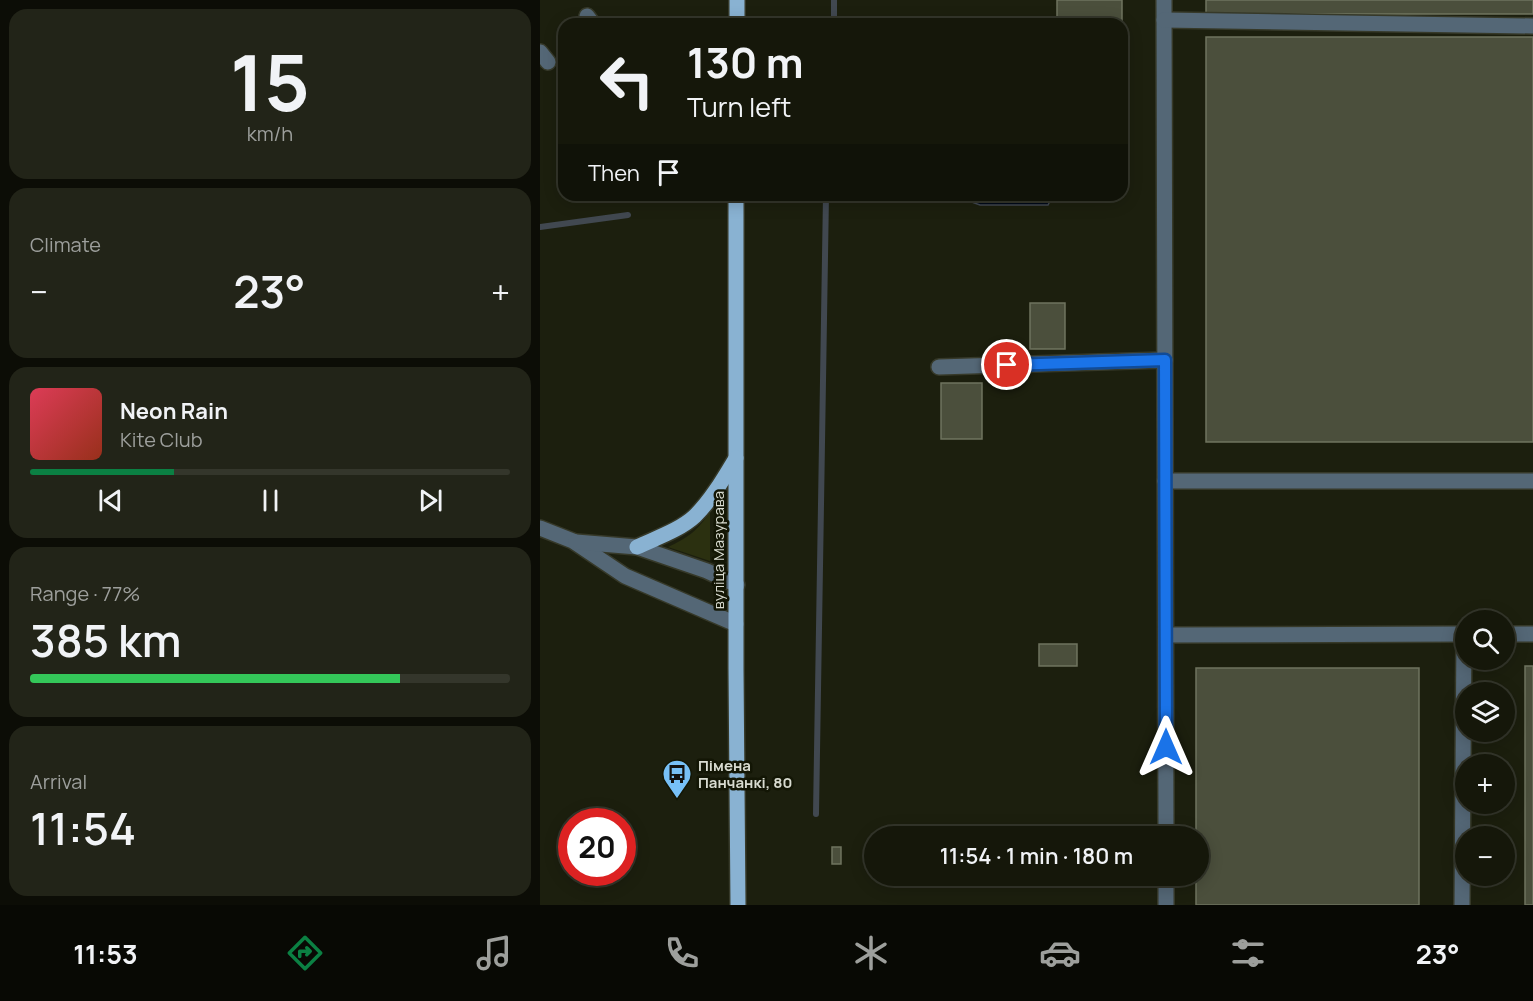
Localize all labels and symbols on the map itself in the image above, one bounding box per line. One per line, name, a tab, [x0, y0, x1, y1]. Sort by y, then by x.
pin	[981, 339, 1032, 390]
street label: вуліца Мазурава	[708, 491, 729, 609]
position arrow	[1134, 715, 1198, 779]
place label: Пімена Панчанкі, 80	[698, 755, 792, 793]
bus stop icon: Пімена Панчанкі, 80	[661, 758, 693, 800]
speed limit sign: 20	[558, 808, 636, 886]

